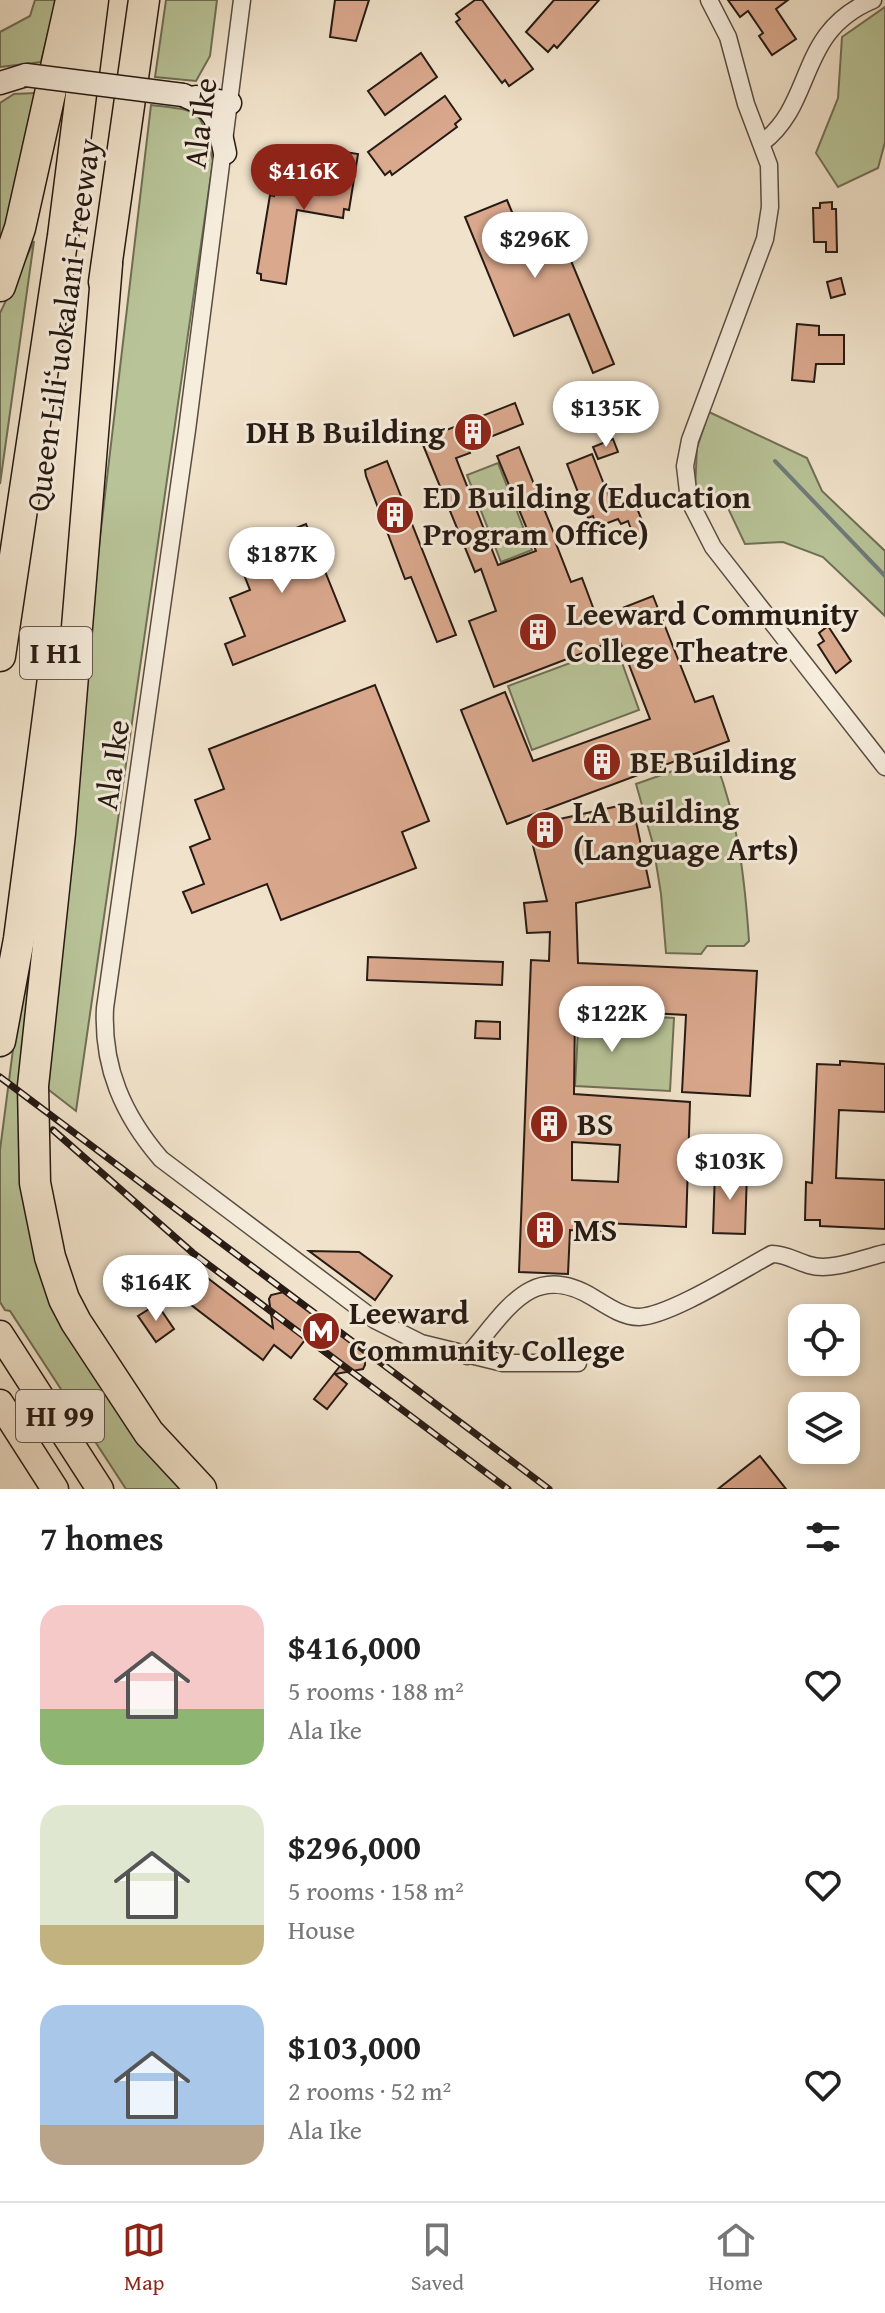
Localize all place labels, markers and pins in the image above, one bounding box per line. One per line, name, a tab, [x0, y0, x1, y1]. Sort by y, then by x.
pin: $416K	[248, 144, 360, 212]
pin: $296K	[479, 212, 591, 280]
pin: $135K	[550, 381, 662, 449]
place label: DH B Building	[246, 408, 445, 455]
building icon: DH B Building	[452, 411, 494, 453]
place label: ED Building (Education Program Office)	[423, 473, 751, 557]
building icon: ED Building (Education Program Office)	[374, 494, 416, 536]
pin: $187K	[226, 527, 338, 595]
place label: Leeward Community College Theatre	[566, 590, 859, 674]
building icon: Leeward Community College Theatre	[517, 611, 559, 653]
place label: BE Building	[630, 738, 796, 785]
building icon: BE Building	[581, 741, 623, 783]
place label: LA Building (Language Arts)	[573, 788, 799, 872]
building icon: LA Building (Language Arts)	[524, 809, 566, 851]
pin: $122K	[556, 986, 668, 1054]
place label: BS	[577, 1100, 614, 1147]
building icon: BS	[528, 1103, 570, 1145]
pin: $103K	[674, 1134, 786, 1202]
place label: MS	[573, 1206, 617, 1253]
building icon: MS	[524, 1209, 566, 1251]
pin: $164K	[100, 1255, 212, 1323]
place label: Leeward Community College	[349, 1289, 625, 1373]
metro station icon: Leeward Community College	[300, 1310, 342, 1352]

